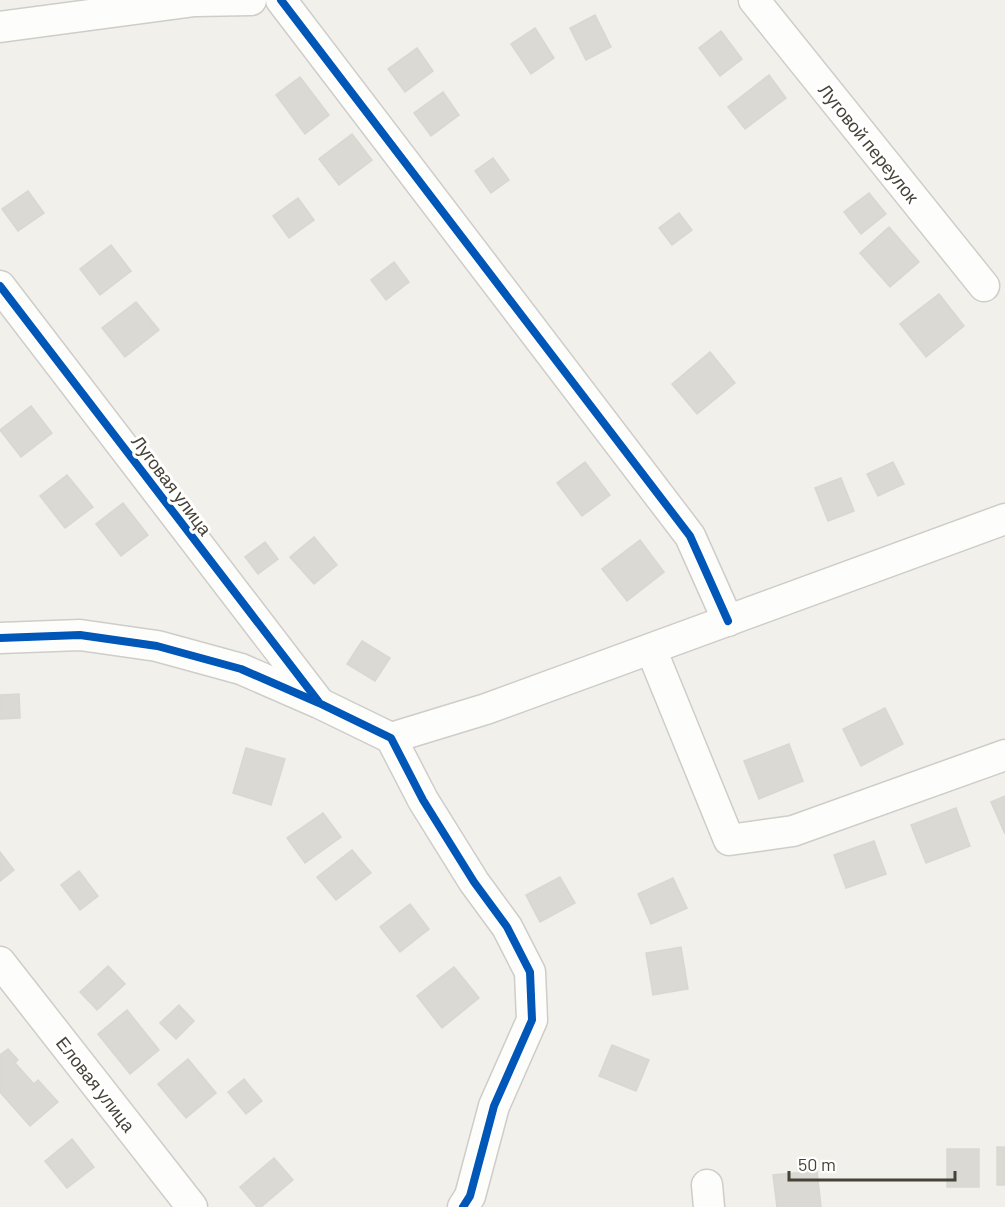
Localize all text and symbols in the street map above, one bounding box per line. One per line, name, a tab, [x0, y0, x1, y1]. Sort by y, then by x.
street label: Луговой переулок	[814, 79, 924, 207]
street label: Луговая улица	[127, 431, 217, 540]
street label: Еловая улица	[52, 1032, 141, 1137]
scale bar	[789, 1144, 956, 1182]
text: 50 m	[798, 1153, 836, 1175]

